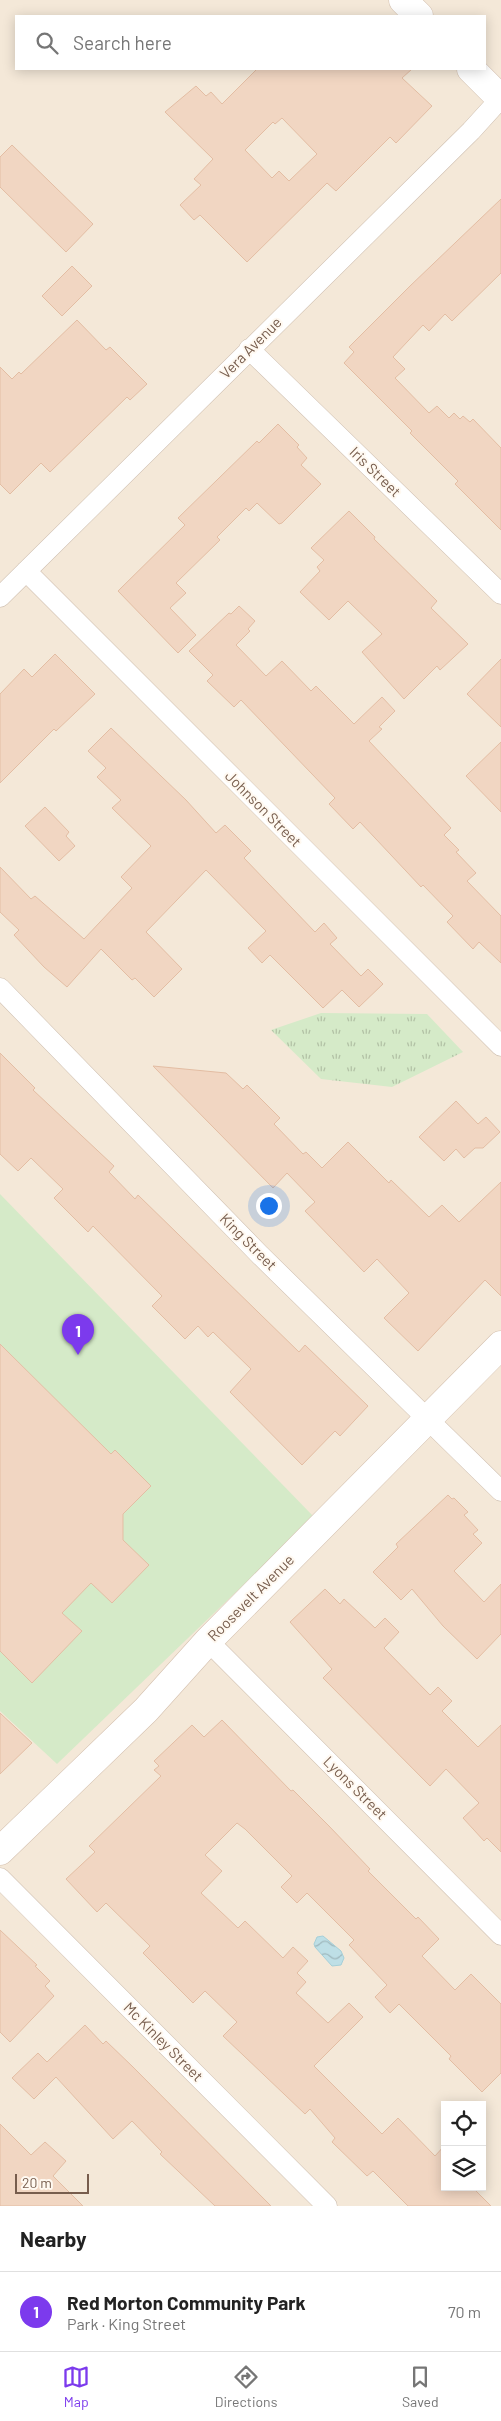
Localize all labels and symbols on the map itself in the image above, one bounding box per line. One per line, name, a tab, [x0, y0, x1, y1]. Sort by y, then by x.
street label: Vera Avenue	[216, 313, 285, 382]
street label: Iris Street	[346, 442, 405, 500]
street label: Johnson Street	[222, 766, 306, 850]
your location	[256, 1193, 282, 1219]
street label: King Street	[217, 1209, 281, 1273]
pin: 1	[62, 1314, 94, 1355]
street label: Roosevelt Avenue	[203, 1550, 297, 1644]
street label: Lyons Street	[320, 1752, 391, 1823]
street label: Mc Kinley Street	[120, 1998, 207, 2085]
scale bar	[15, 2171, 89, 2194]

